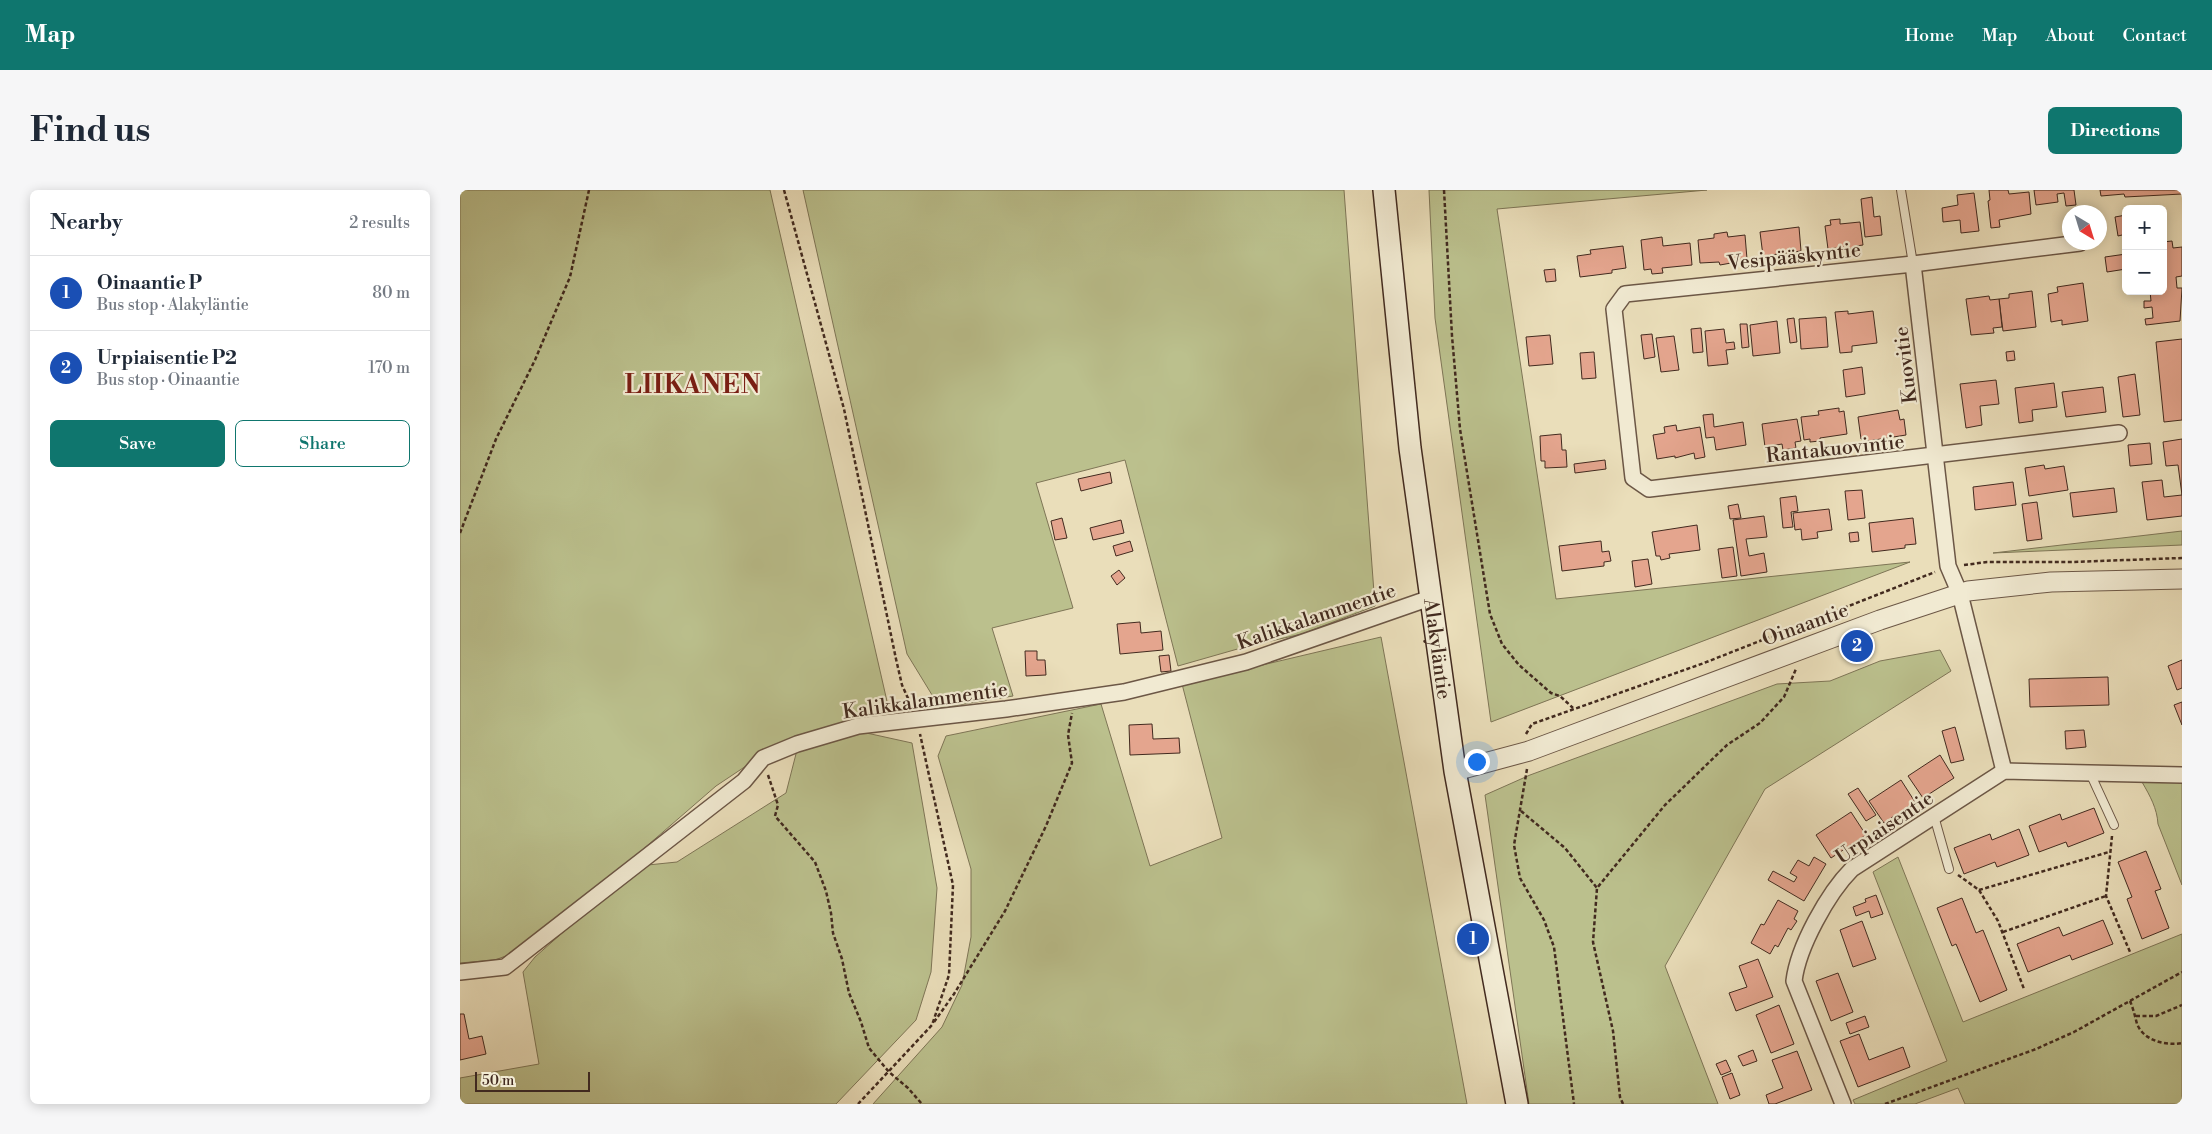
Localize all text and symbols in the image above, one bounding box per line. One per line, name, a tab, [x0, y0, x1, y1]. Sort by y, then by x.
text: Map	[25, 20, 75, 50]
text: Home	[1905, 24, 1954, 47]
text: Map	[1982, 24, 2018, 47]
text: About	[2046, 24, 2095, 47]
text: Contact	[2123, 24, 2187, 47]
button: Directions	[2048, 107, 2182, 154]
text: Find us	[30, 109, 150, 152]
north arrow	[2062, 205, 2107, 250]
map controls	[2122, 205, 2167, 295]
button: +	[2122, 205, 2167, 250]
text: Nearby	[50, 210, 123, 236]
text: 2 results	[349, 213, 410, 233]
street label: Vesipääskyntie	[1725, 238, 1862, 277]
button: −	[2122, 250, 2167, 295]
text: Oinaantie P	[97, 271, 202, 295]
text: 1	[62, 283, 70, 303]
text: 80 m	[372, 283, 410, 303]
text: Bus stop · Alakyläntie	[97, 295, 249, 315]
street label: Kuovitie	[1889, 325, 1924, 405]
text: Urpiaisentie P2	[97, 346, 237, 370]
text: 2	[61, 358, 71, 378]
text: 170 m	[368, 358, 410, 378]
text: Bus stop · Oinaantie	[97, 370, 240, 390]
district label: LIIKANEN	[625, 370, 761, 401]
button: Save	[50, 420, 225, 467]
button: Share	[235, 420, 410, 467]
street label: Rantakuovintie	[1765, 430, 1906, 469]
street label: Kalikkalammentie	[1234, 578, 1399, 656]
street label: Alakyläntie	[1417, 596, 1456, 701]
street label: Oinaantie	[1759, 598, 1852, 653]
pin: 2	[1841, 627, 1873, 665]
street label: Kalikkalammentie	[841, 678, 1009, 725]
your location	[1464, 749, 1490, 775]
street label: Urpiaisentie	[1831, 786, 1939, 870]
pin: 1	[1457, 920, 1489, 958]
scale bar	[475, 1069, 590, 1092]
text: 50 m	[482, 1072, 514, 1090]

